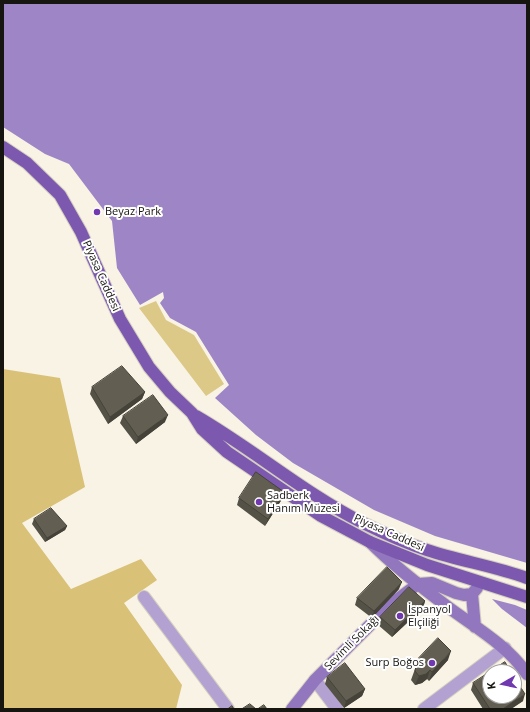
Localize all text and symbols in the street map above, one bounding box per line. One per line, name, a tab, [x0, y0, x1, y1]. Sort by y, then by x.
place label: Beyaz Park	[105, 205, 161, 219]
marker: Beyaz Park	[92, 207, 102, 217]
street label: Piyasa Caddesi	[80, 239, 122, 313]
place label: Sadberk Hanım Müzesi	[267, 489, 340, 515]
marker: Sadberk Hanım Müzesi	[254, 497, 264, 507]
street label: Piyasa Caddesi	[352, 512, 426, 554]
place label: İspanyol Elçiliği	[408, 603, 451, 629]
marker: İspanyol Elçiliği	[395, 611, 405, 621]
street label: Sevimli Sokağı	[322, 613, 382, 673]
place label: Surp Boğos	[366, 656, 424, 670]
marker: Surp Boğos	[427, 658, 437, 668]
north arrow	[482, 664, 522, 704]
text: K	[483, 681, 499, 691]

